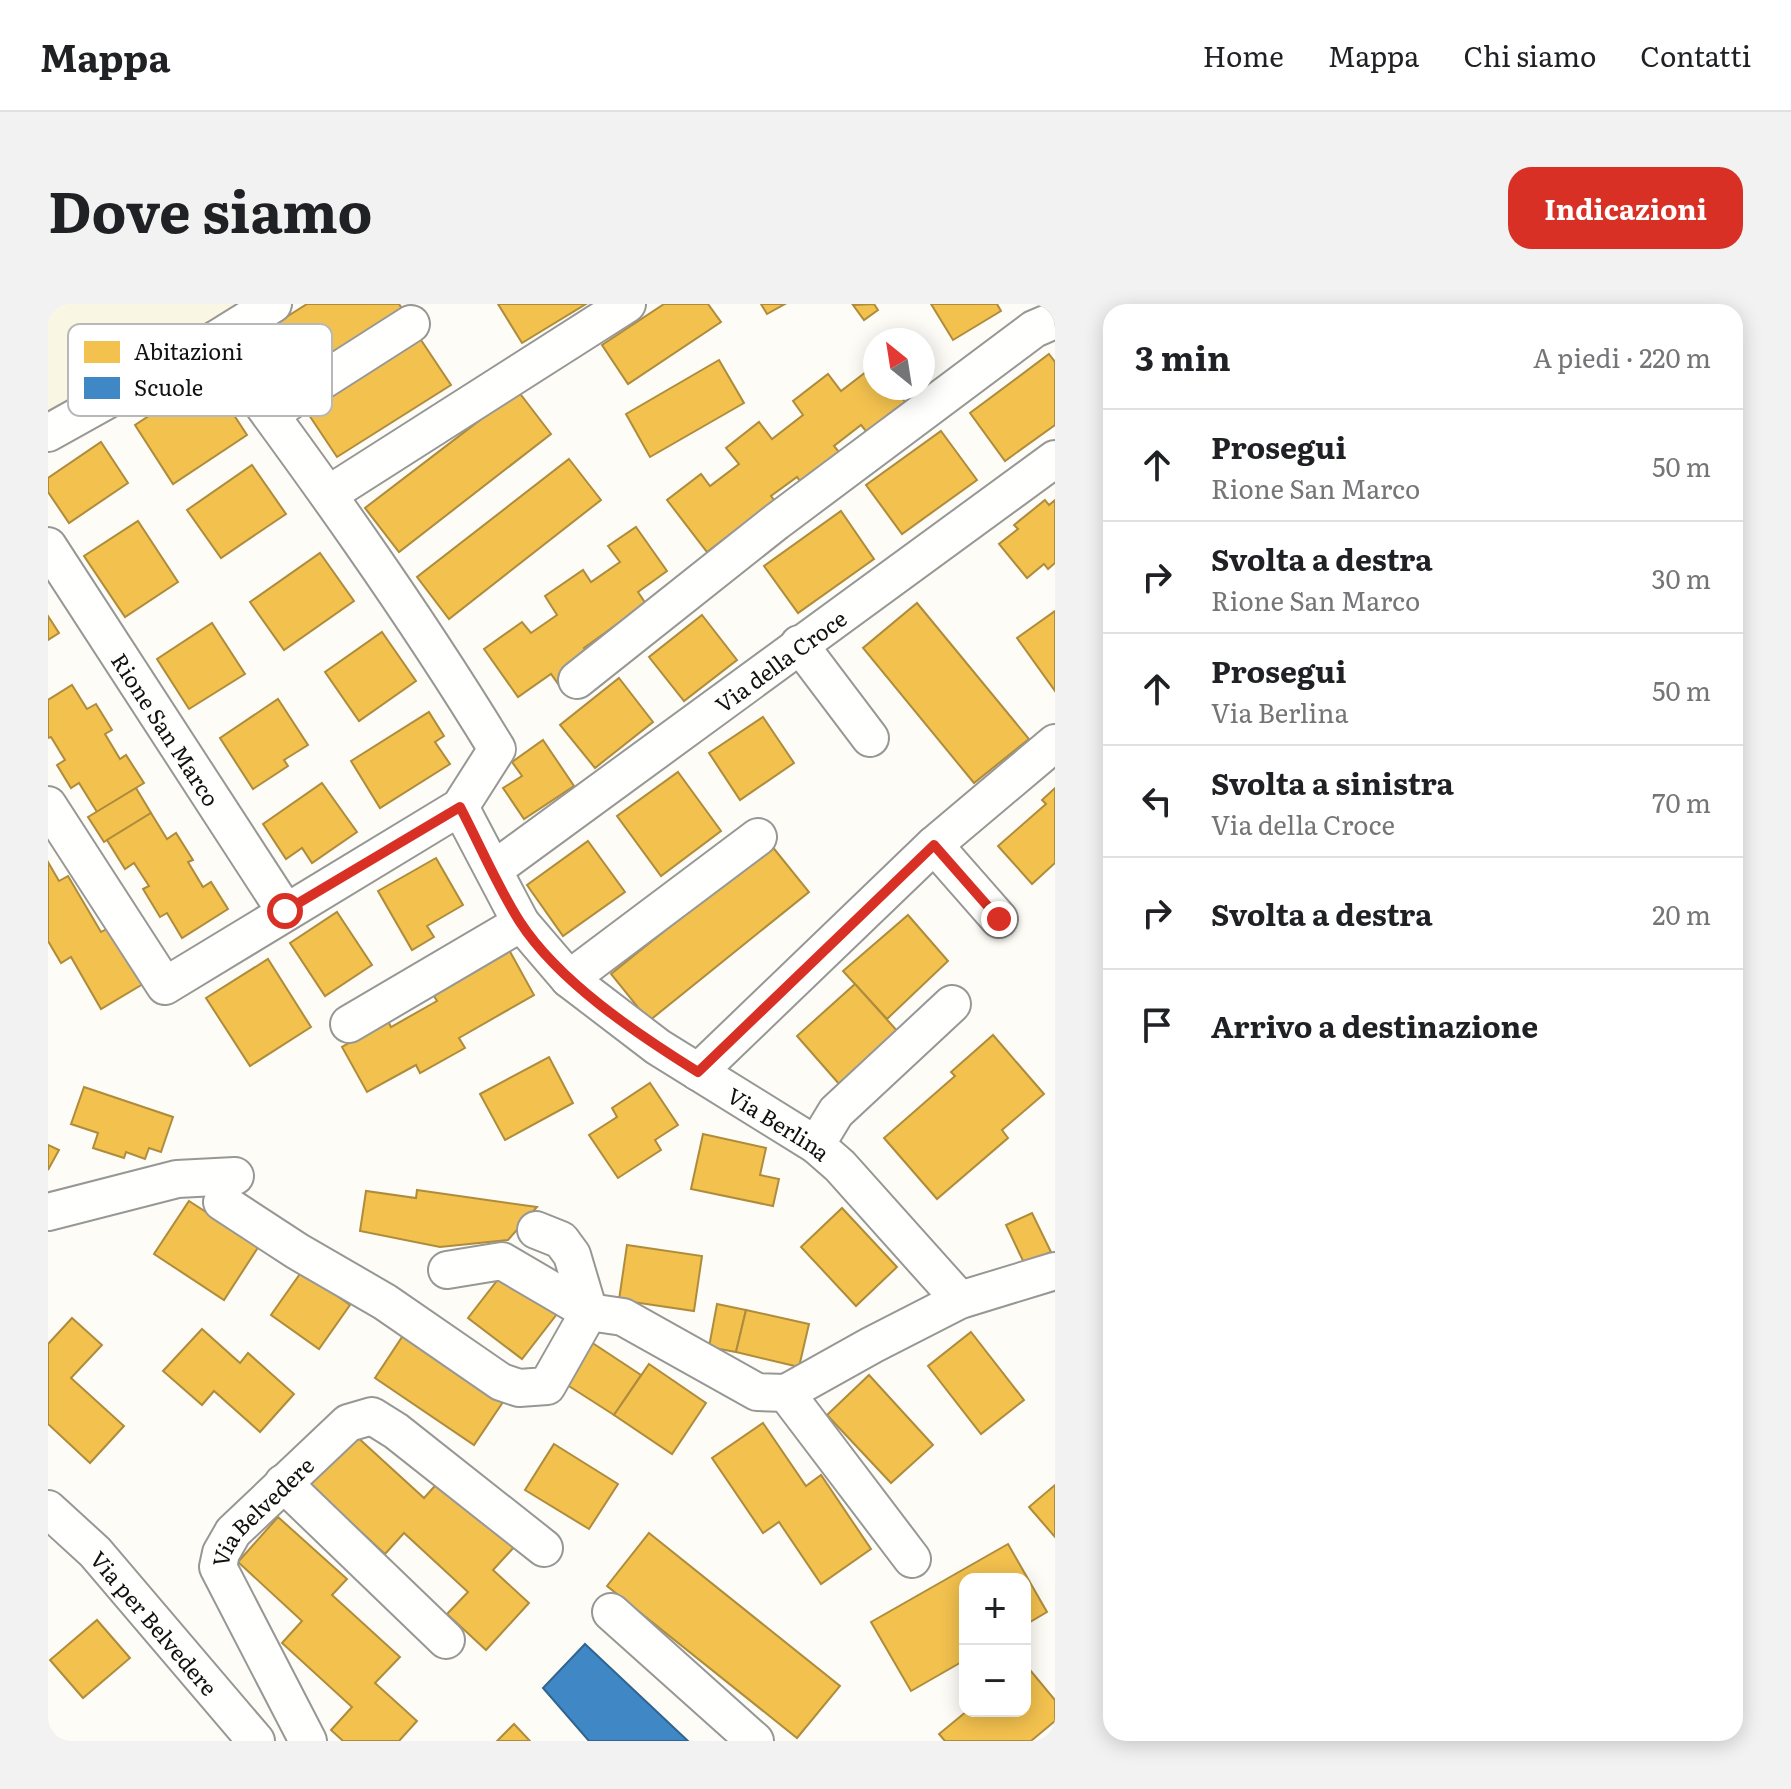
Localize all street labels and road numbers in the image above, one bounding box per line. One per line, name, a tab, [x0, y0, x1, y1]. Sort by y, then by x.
street label: Via della Croce	[707, 601, 853, 719]
street label: Rione San Marco	[105, 646, 229, 812]
street label: Via Berlina	[722, 1078, 839, 1168]
street label: Via Belvedere	[202, 1448, 320, 1569]
street label: Via per Belvedere	[83, 1543, 226, 1702]

